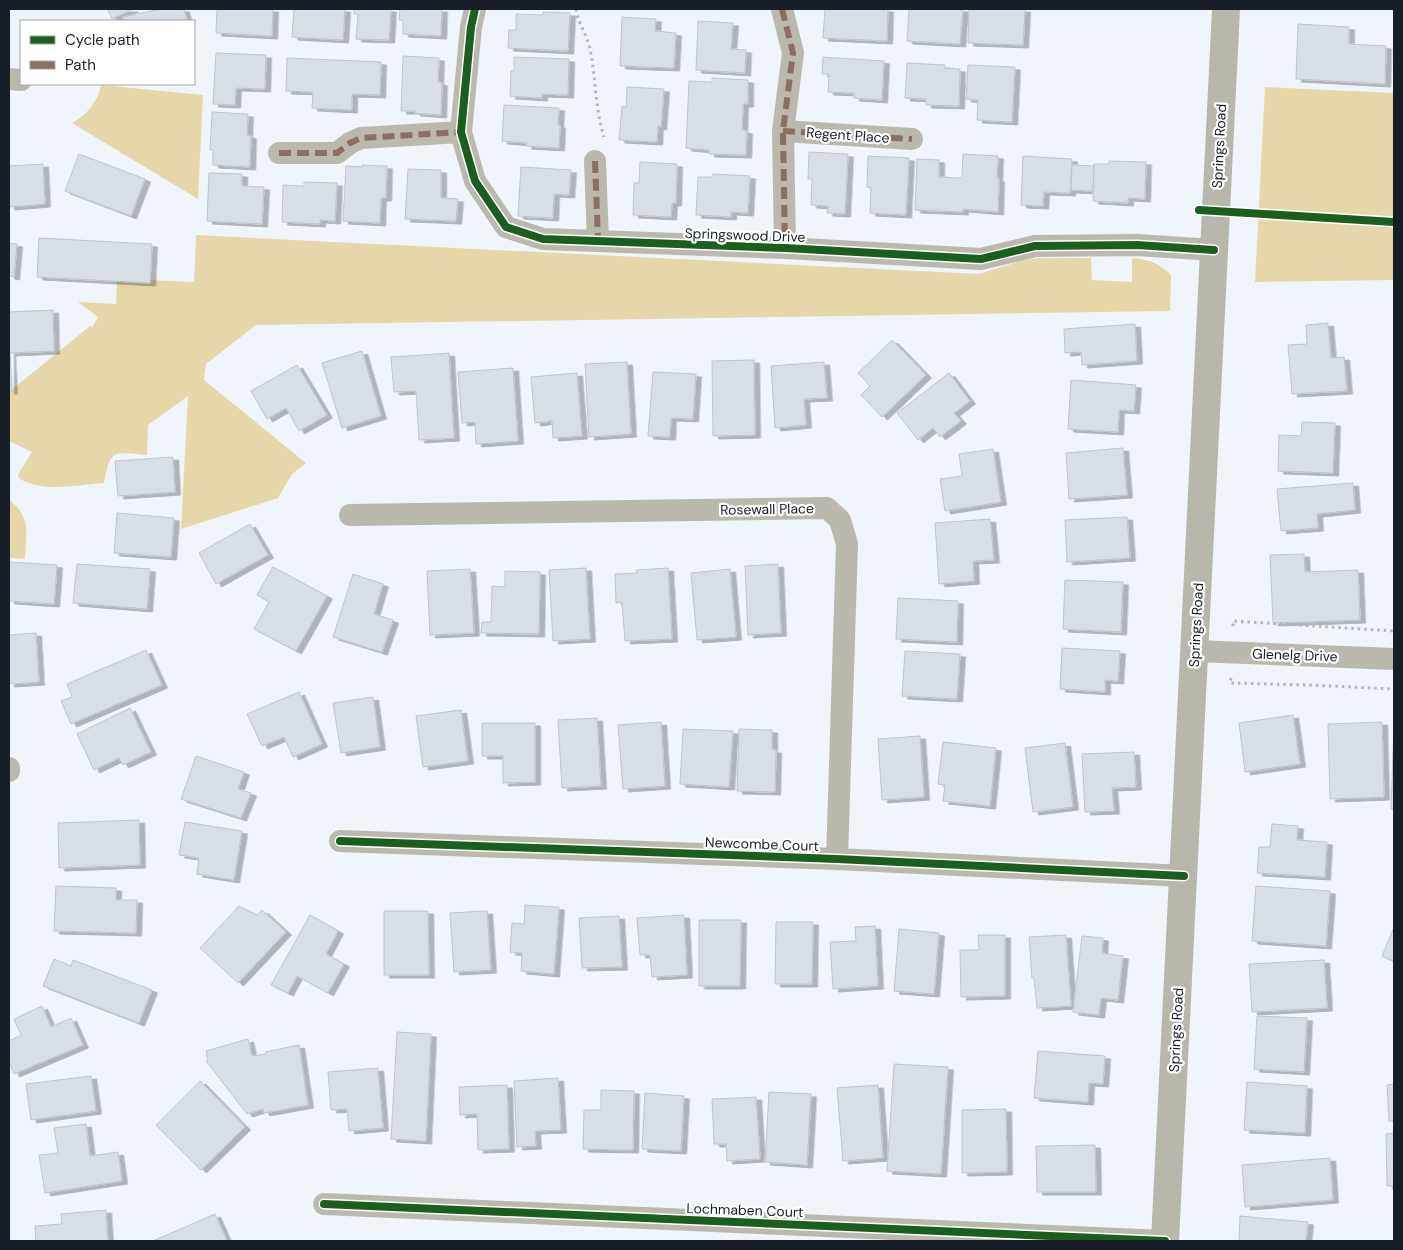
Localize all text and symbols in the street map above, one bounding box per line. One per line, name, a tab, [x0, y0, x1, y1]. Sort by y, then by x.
legend	[20, 20, 195, 85]
text: Cycle path	[65, 30, 140, 50]
text: Path	[65, 55, 96, 75]
street label: Springs Road	[1208, 103, 1230, 189]
street label: Regent Place	[806, 123, 890, 147]
street label: Springswood Drive	[684, 224, 806, 246]
street label: Rosewall Place	[720, 499, 814, 519]
street label: Springs Road	[1185, 582, 1207, 668]
street label: Glenelg Drive	[1252, 645, 1338, 665]
street label: Newcombe Court	[705, 833, 819, 855]
street label: Springs Road	[1165, 987, 1187, 1073]
street label: Lochmaben Court	[686, 1199, 804, 1221]

